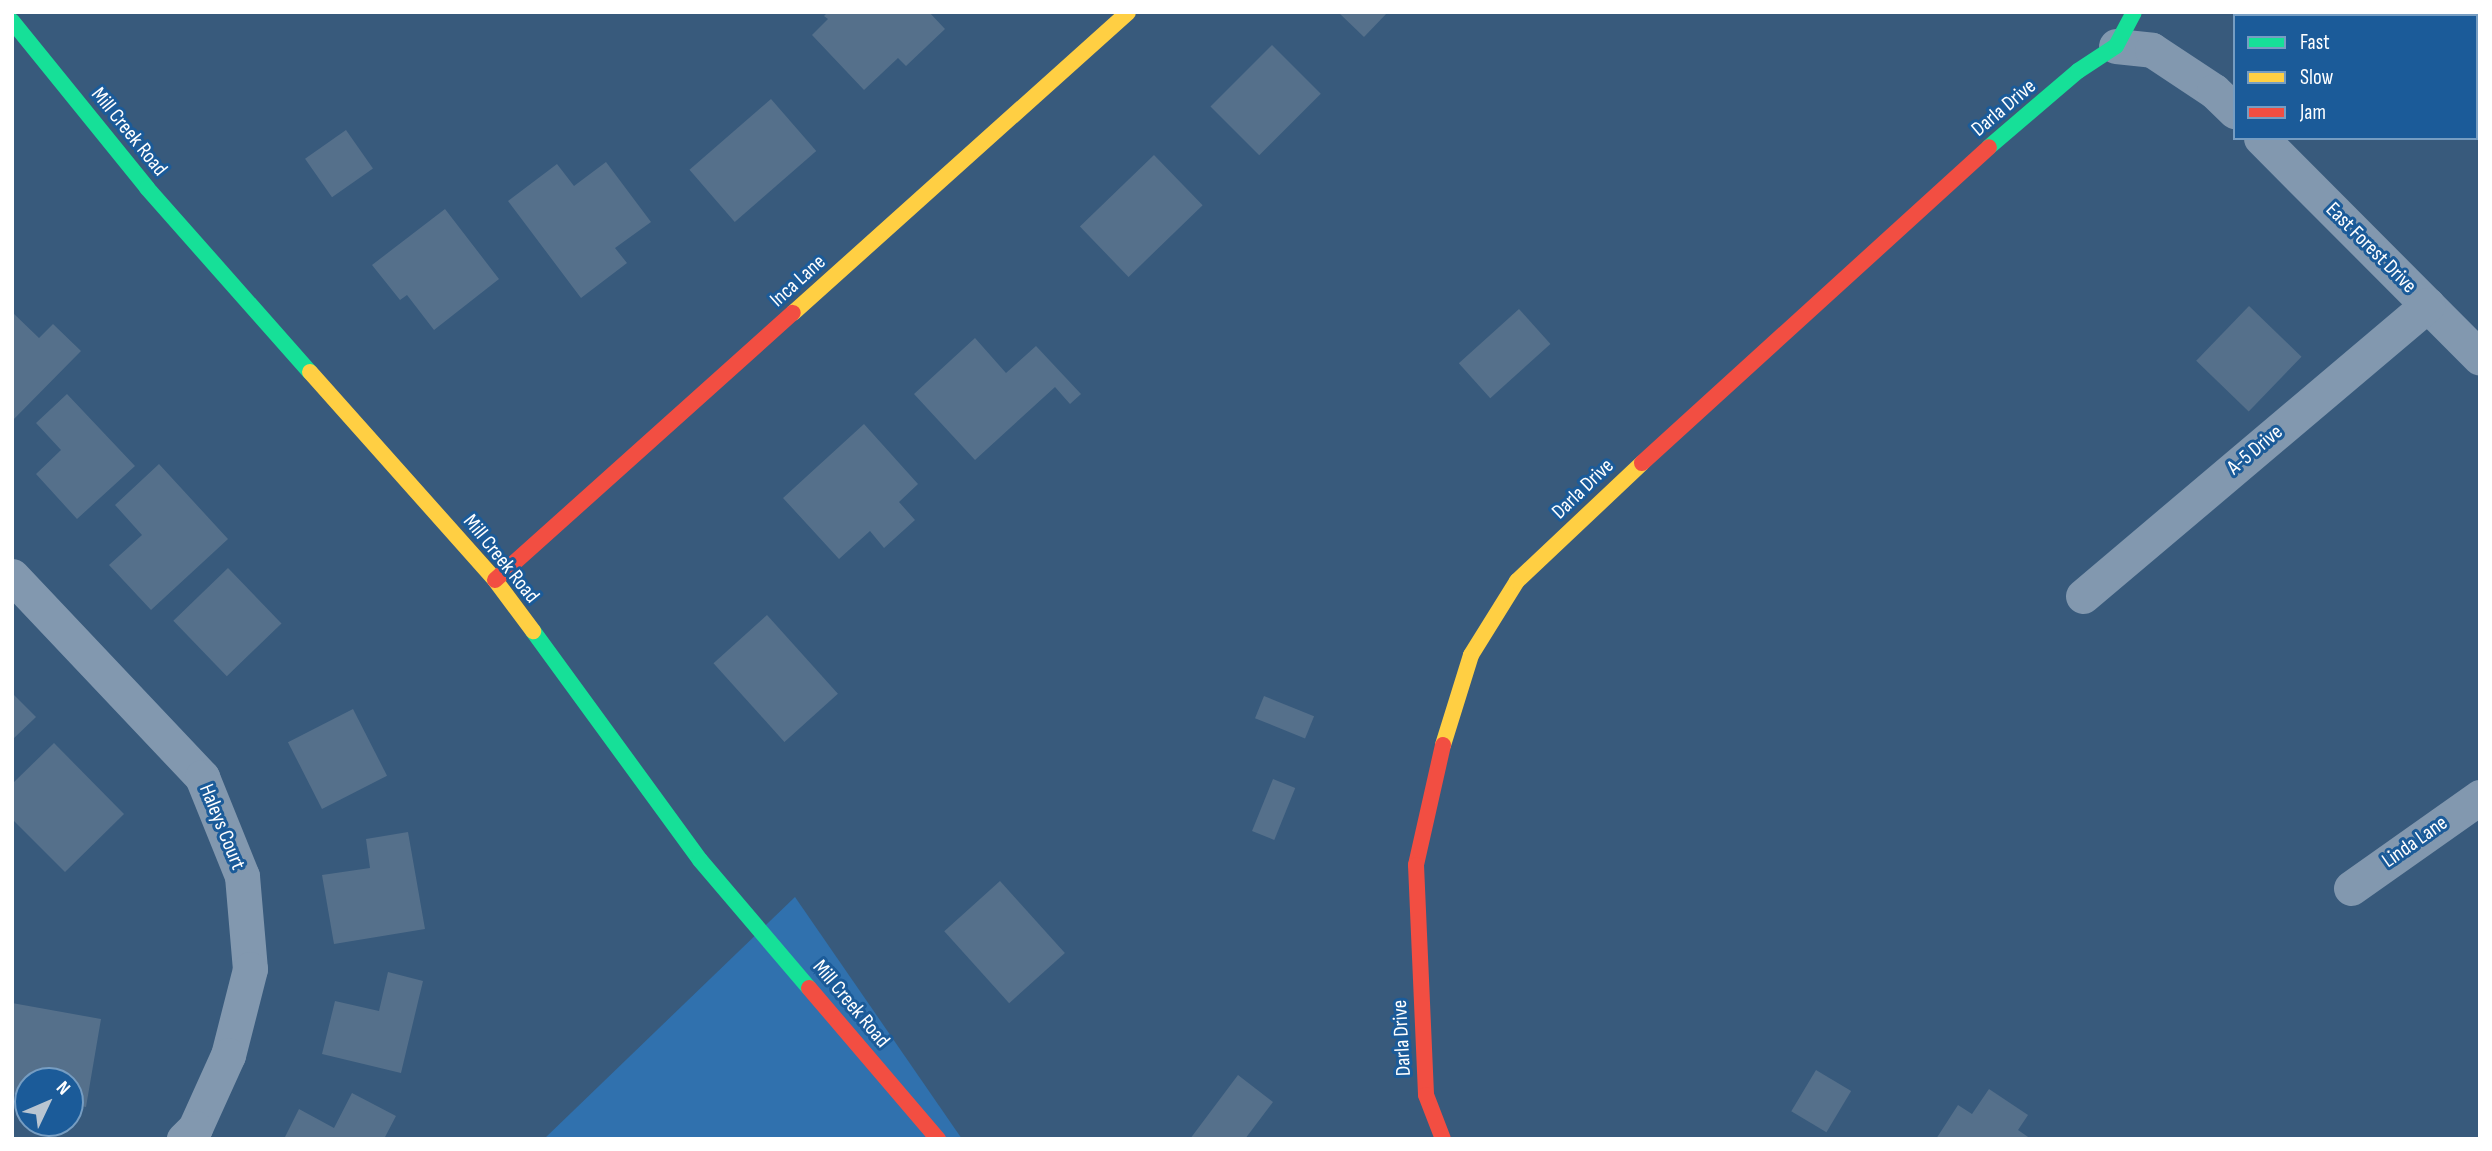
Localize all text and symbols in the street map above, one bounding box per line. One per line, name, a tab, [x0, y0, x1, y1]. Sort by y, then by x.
legend	[2233, 14, 2478, 140]
text: Fast	[2300, 30, 2330, 55]
text: Slow	[2300, 65, 2333, 90]
street label: Darla Drive	[1967, 74, 2041, 142]
street label: Mill Creek Road	[86, 83, 172, 181]
text: Jam	[2300, 100, 2326, 125]
street label: East Forest Drive	[2320, 197, 2422, 299]
street label: Inca Lane	[765, 250, 831, 312]
street label: A-5 Drive	[2222, 420, 2288, 480]
street label: Darla Drive	[1547, 453, 1619, 525]
street label: Mill Creek Road	[458, 510, 544, 608]
street label: Haleys Court	[193, 781, 251, 873]
street label: Linda Lane	[2377, 810, 2453, 874]
street label: Mill Creek Road	[807, 955, 895, 1053]
street label: Darla Drive	[1387, 999, 1417, 1077]
north arrow	[14, 1067, 84, 1137]
text: N	[51, 1077, 75, 1100]

